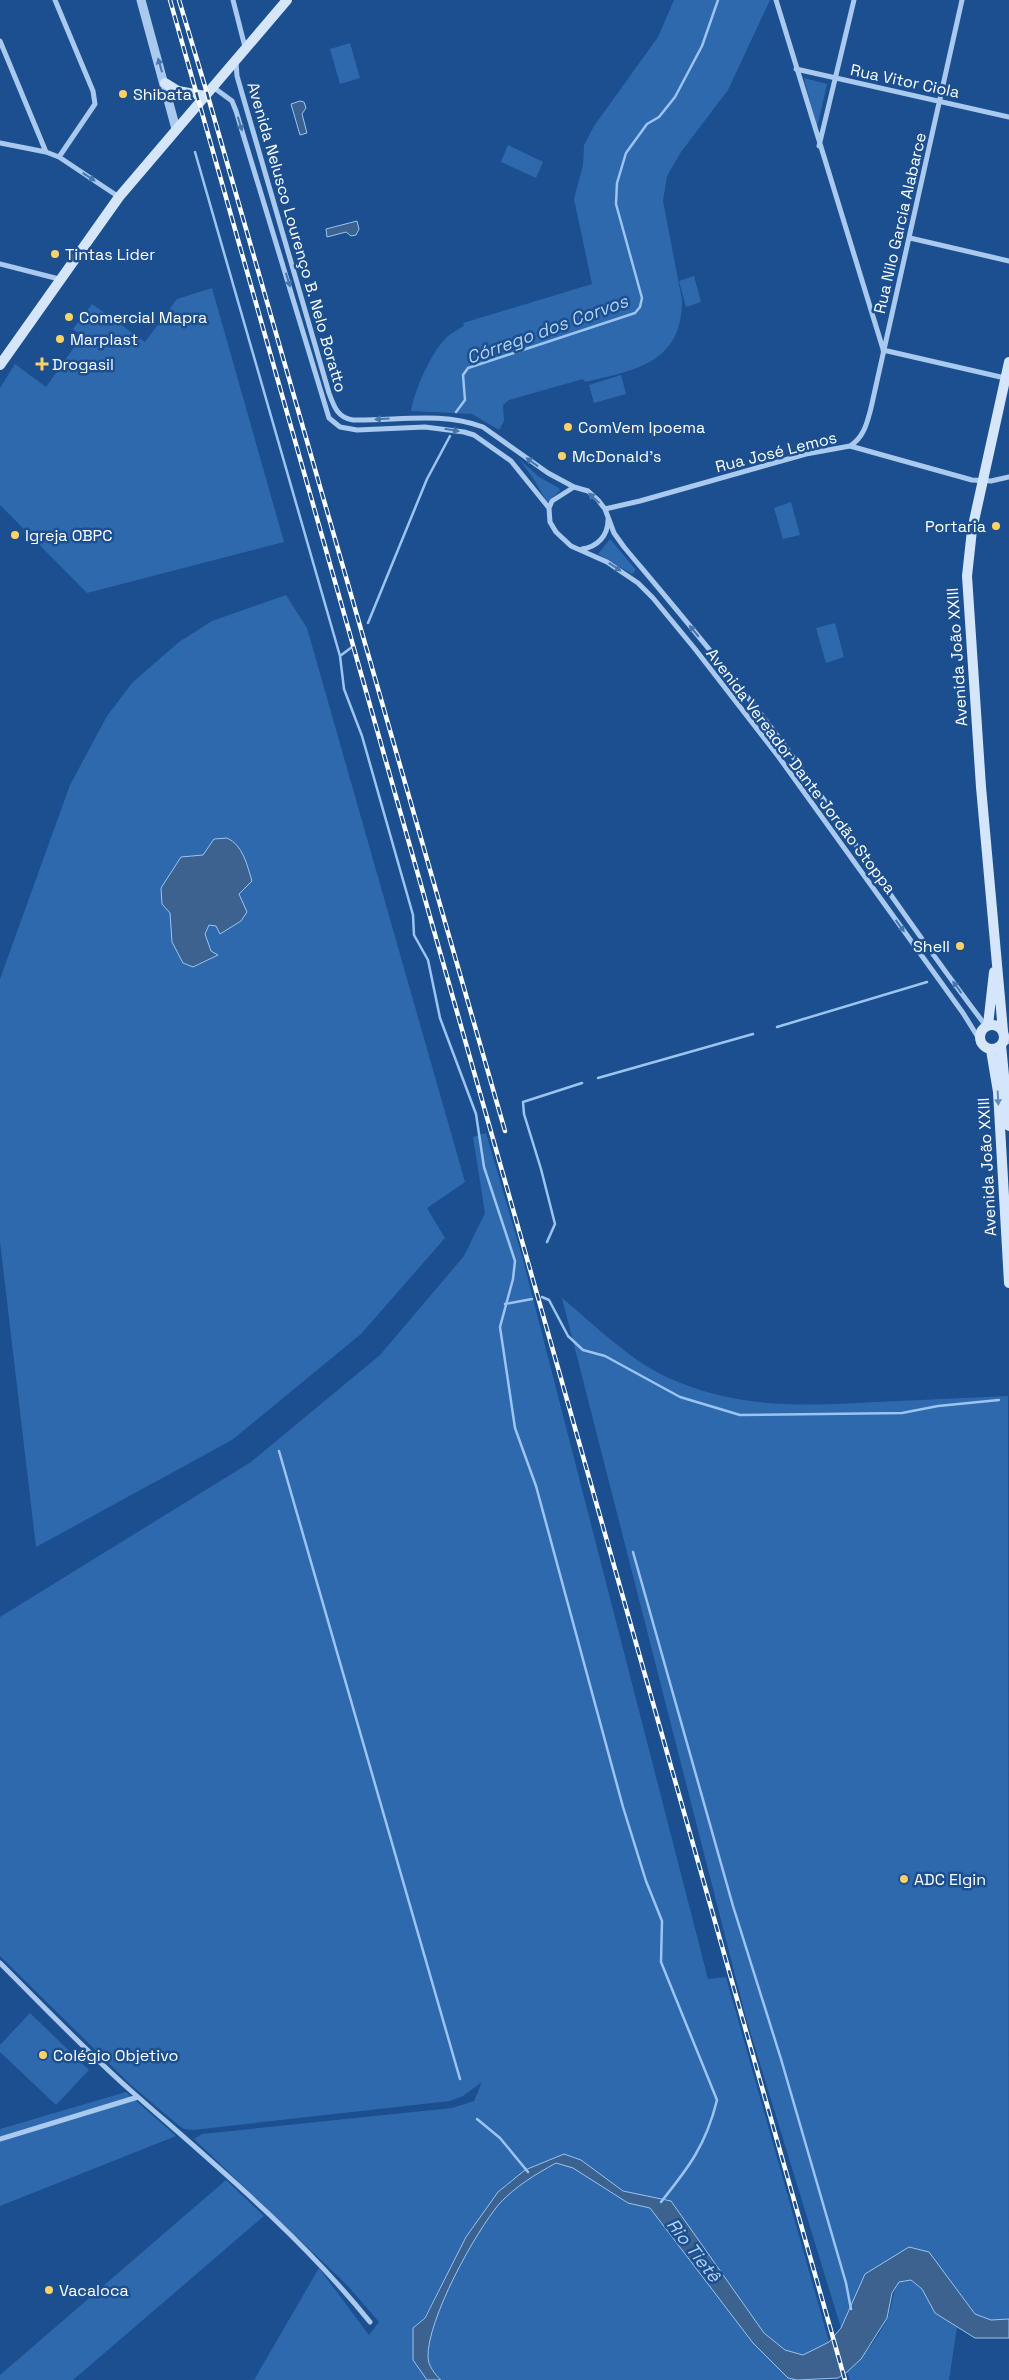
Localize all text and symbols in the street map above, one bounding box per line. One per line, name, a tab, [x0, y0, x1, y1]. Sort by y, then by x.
one-way arrow	[155, 57, 163, 72]
street label: Rua Vitor Ciola	[848, 59, 962, 103]
street label: Avenida Nelusco Lourenço B. Nelo Boratto	[243, 79, 351, 395]
place label: Shibata	[133, 84, 192, 105]
marker: Shibata	[117, 88, 129, 100]
one-way arrow	[237, 117, 245, 132]
street label: Rua Nilo Garcia Alabarce	[869, 130, 931, 316]
one-way arrow	[83, 172, 96, 182]
place label: Tintas Lider	[65, 244, 155, 265]
marker: Tintas Lider	[49, 248, 61, 260]
one-way arrow	[284, 272, 292, 287]
water label: Córrego dos Corvos	[463, 289, 631, 369]
place label: Comercial Mapra	[79, 307, 207, 328]
marker: Comercial Mapra	[63, 311, 75, 323]
place label: Marplast	[70, 329, 138, 350]
marker: Marplast	[54, 333, 66, 345]
place label: Drogasil	[52, 354, 114, 375]
marker: Drogasil	[36, 358, 48, 370]
one-way arrow	[374, 415, 390, 423]
place label: ComVem Ipoema	[578, 417, 705, 438]
marker: ComVem Ipoema	[562, 421, 574, 433]
one-way arrow	[445, 426, 461, 434]
street label: Rua José Lemos	[713, 427, 839, 477]
place label: McDonald's	[572, 446, 662, 467]
marker: McDonald's	[556, 450, 568, 462]
one-way arrow	[526, 457, 539, 467]
one-way arrow	[589, 492, 601, 504]
place label: Portaria	[925, 516, 986, 537]
marker: Portaria	[990, 520, 1002, 532]
place label: Igreja OBPC	[25, 525, 112, 546]
marker: Igreja OBPC	[9, 529, 21, 541]
one-way arrow	[608, 562, 621, 572]
street label: Avenida João XXIII	[942, 587, 972, 727]
one-way arrow	[689, 624, 700, 637]
street label: Avenida Vereador Dante Jordão Stoppa	[702, 644, 900, 898]
one-way arrow	[895, 919, 905, 933]
place label: Shell	[913, 936, 950, 957]
marker: Shell	[954, 940, 966, 952]
one-way arrow	[952, 980, 962, 994]
one-way arrow	[994, 1090, 1002, 1106]
street label: Avenida João XXIII	[973, 1097, 1001, 1237]
place label: ADC Elgin	[914, 1869, 986, 1890]
marker: ADC Elgin	[898, 1873, 910, 1885]
place label: Colégio Objetivo	[53, 2045, 178, 2066]
marker: Colégio Objetivo	[37, 2049, 49, 2061]
water label: Rio Tietê	[662, 2213, 727, 2288]
place label: Vacaloca	[59, 2280, 129, 2301]
marker: Vacaloca	[43, 2284, 55, 2296]

